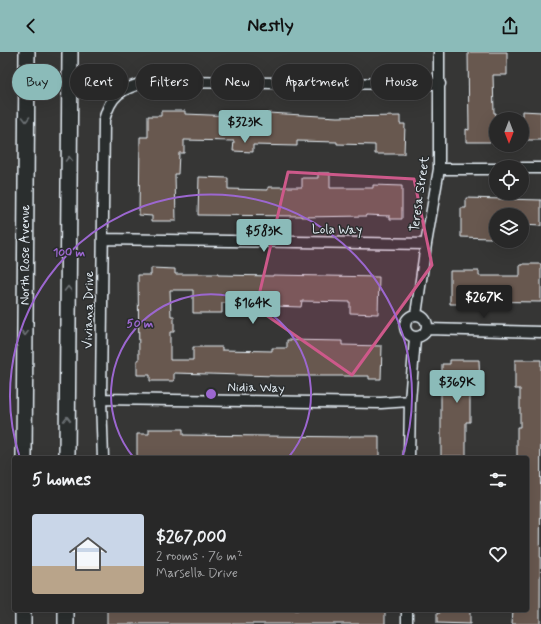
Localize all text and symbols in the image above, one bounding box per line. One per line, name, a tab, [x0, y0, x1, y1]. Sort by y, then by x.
text: Nestly	[247, 14, 294, 38]
icon: back	[20, 15, 42, 37]
icon: share	[499, 15, 521, 37]
chip: Buy	[12, 64, 62, 100]
chip: Rent	[70, 64, 128, 100]
chip: Filters	[136, 64, 203, 100]
chip: New	[211, 64, 264, 100]
chip: Apartment	[272, 64, 363, 100]
chip: House	[371, 64, 432, 100]
pin: $323K	[217, 110, 273, 144]
north arrow	[489, 112, 529, 152]
map controls	[489, 112, 529, 248]
text: $323K	[228, 114, 262, 131]
one-way arrow	[22, 116, 30, 122]
street label: Teresa Street	[406, 155, 434, 233]
one-way arrow	[65, 156, 73, 162]
button: locate	[489, 160, 529, 200]
street label: North Rose Avenue	[17, 205, 34, 305]
button: layers	[489, 208, 529, 248]
pin: $583K	[236, 219, 292, 253]
street label: Lola Way	[312, 221, 362, 239]
text: $583K	[245, 223, 283, 240]
text: 100 m	[53, 245, 86, 261]
street label: Viviana Drive	[80, 271, 98, 349]
pin: $267K	[456, 285, 512, 319]
one-way arrow	[64, 286, 72, 292]
text: $267K	[465, 289, 503, 306]
pin: $164K	[225, 291, 281, 325]
text: $164K	[234, 295, 272, 312]
text: 50 m	[127, 316, 154, 332]
one-way arrow	[21, 330, 29, 336]
pin: $369K	[429, 370, 485, 404]
text: $369K	[439, 374, 475, 391]
street label: Nidia Way	[227, 379, 285, 397]
centre of rings	[204, 387, 218, 401]
one-way arrow	[63, 416, 71, 422]
text: 5 homes	[32, 469, 91, 491]
icon: filters	[487, 469, 509, 491]
text: $267,000	[156, 526, 226, 548]
icon: home	[64, 530, 112, 578]
icon: heart	[487, 543, 509, 565]
text: 2 rooms · 76 m²	[156, 548, 243, 565]
text: Marsella Drive	[156, 565, 238, 582]

